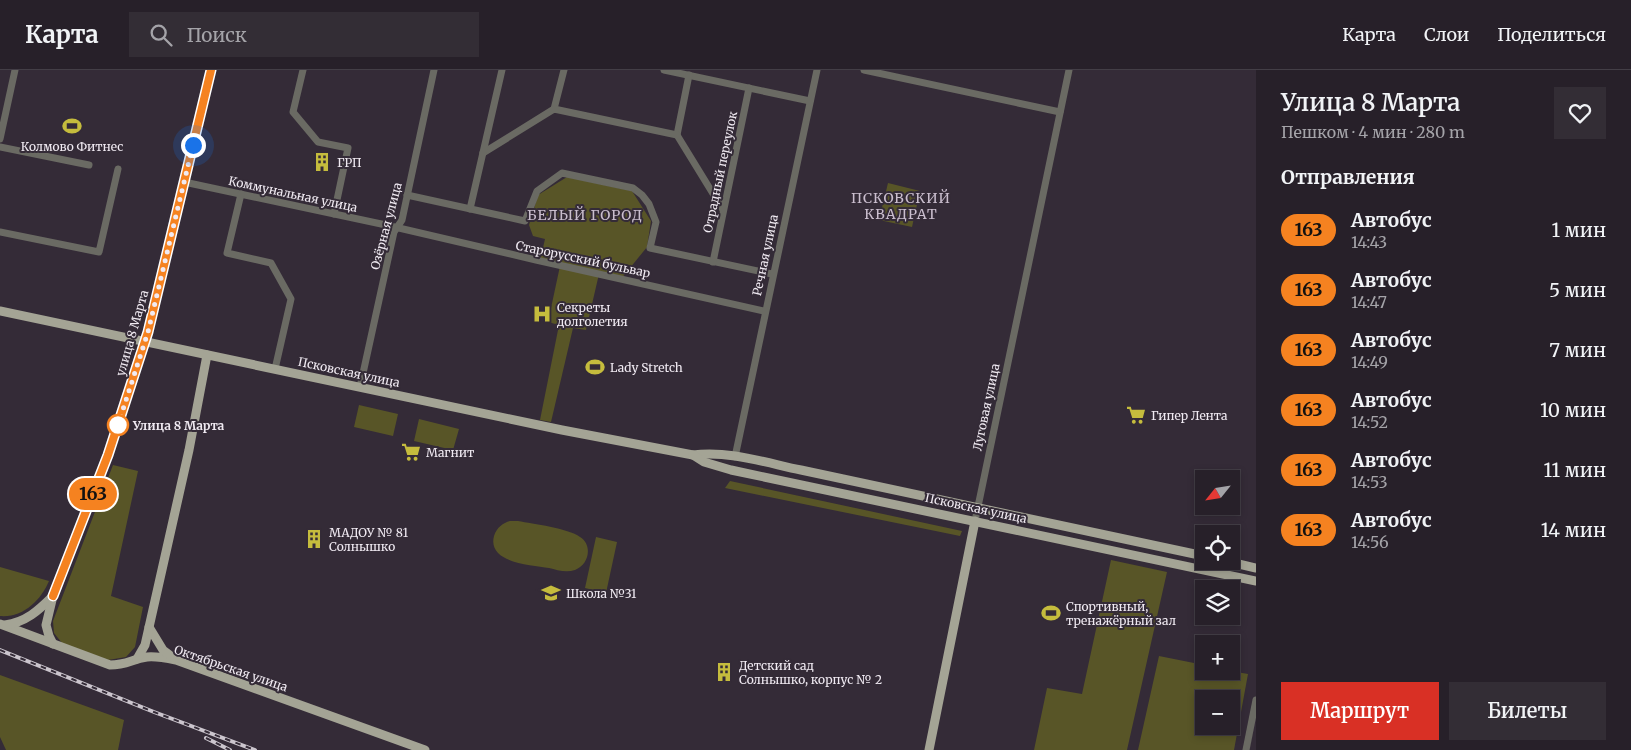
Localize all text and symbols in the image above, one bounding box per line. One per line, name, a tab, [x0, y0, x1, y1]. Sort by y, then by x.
search box	[129, 12, 479, 57]
text: Карта	[25, 19, 99, 50]
icon: search	[147, 21, 175, 49]
text: Поиск	[187, 23, 247, 47]
text: Карта	[1342, 23, 1396, 46]
text: Слои	[1424, 23, 1469, 46]
text: Поделиться	[1497, 23, 1606, 46]
text: Улица 8 Марта	[1281, 87, 1460, 118]
button: heart	[1554, 87, 1606, 139]
street label: Отрадный переулок	[700, 110, 740, 234]
sports icon: Колмово Фитнес	[61, 115, 83, 137]
text: Пешком · 4 мин · 280 m	[1281, 122, 1465, 142]
your location	[181, 133, 206, 158]
place label: Колмово Фитнес	[21, 139, 123, 154]
building icon: ГРП	[311, 151, 333, 173]
place label: ГРП	[337, 155, 362, 170]
text: Отправления	[1281, 165, 1415, 189]
street label: Коммунальная улица	[227, 173, 359, 215]
street label: Озёрная улица	[367, 180, 405, 271]
district label: ПСКОВСКИЙ КВАДРАТ	[851, 189, 951, 223]
district label: БЕЛЫЙ ГОРОД	[527, 206, 643, 224]
text: Автобус	[1351, 208, 1432, 232]
street label: Речная улица	[749, 212, 781, 297]
text: 163	[1294, 218, 1323, 241]
text: 1 мин	[1551, 218, 1606, 242]
text: 14:43	[1351, 232, 1387, 252]
street label: Старорусский бульвар	[514, 237, 652, 281]
text: Автобус	[1351, 268, 1432, 292]
text: 163	[1294, 278, 1323, 301]
text: 5 мин	[1549, 278, 1606, 302]
street label: улица 8 Марта	[113, 288, 152, 378]
text: 14:47	[1351, 292, 1387, 312]
place label: Секреты долголетия	[556, 300, 628, 329]
hospital icon: Секреты долголетия	[531, 303, 553, 325]
text: Автобус	[1351, 328, 1432, 352]
text: 163	[1294, 338, 1323, 361]
text: 7 мин	[1549, 338, 1606, 362]
text: 14:49	[1351, 352, 1388, 372]
street label: Псковская улица	[297, 354, 402, 390]
sports icon: Lady Stretch	[584, 356, 606, 378]
place label: Lady Stretch	[610, 360, 683, 375]
street label: Луговая улица	[969, 361, 1003, 452]
text: Автобус	[1351, 388, 1432, 412]
text: 163	[1294, 398, 1323, 421]
text: 10 мин	[1540, 398, 1606, 422]
supermarket icon: Гипер Лента	[1125, 404, 1147, 426]
place label: Гипер Лента	[1151, 408, 1228, 423]
text: 14:52	[1351, 412, 1388, 432]
marker: Улица 8 Марта	[107, 414, 129, 436]
place label: Улица 8 Марта	[132, 418, 225, 433]
supermarket icon: Магнит	[400, 441, 422, 463]
place label: Магнит	[426, 445, 474, 460]
text: Автобус	[1351, 448, 1432, 472]
text: 163	[1294, 458, 1323, 481]
text: 11 мин	[1543, 458, 1606, 482]
north arrow	[1195, 470, 1240, 515]
map controls	[1195, 470, 1240, 735]
text: 14:53	[1351, 472, 1388, 492]
line badge: 163	[64, 478, 122, 510]
text: 163	[79, 482, 107, 505]
street label: Псковская улица	[924, 490, 1029, 526]
text: Автобус	[1351, 508, 1432, 532]
text: 163	[1294, 518, 1323, 541]
text: 14 мин	[1541, 518, 1606, 542]
place label: МАДОУ № 81 Солнышко	[329, 525, 409, 554]
button: locate	[1195, 525, 1240, 570]
building icon: МАДОУ № 81 Солнышко	[303, 528, 325, 550]
text: 14:56	[1351, 532, 1389, 552]
button: layers	[1195, 580, 1240, 625]
school or university icon: Школа №31	[540, 582, 562, 604]
place label: Школа №31	[566, 586, 637, 601]
place label: Спортивный, тренажёрный зал	[1066, 599, 1176, 628]
sports icon: Спортивный, тренажёрный зал	[1040, 602, 1062, 624]
button: +	[1195, 635, 1240, 680]
street label: Октябрьская улица	[172, 642, 290, 695]
place label: Детский сад Солнышко, корпус № 2	[739, 658, 882, 687]
building icon: Детский сад Солнышко, корпус № 2	[713, 661, 735, 683]
button: Маршрут	[1281, 682, 1439, 740]
button: Билеты	[1449, 682, 1606, 740]
button: −	[1195, 690, 1240, 735]

